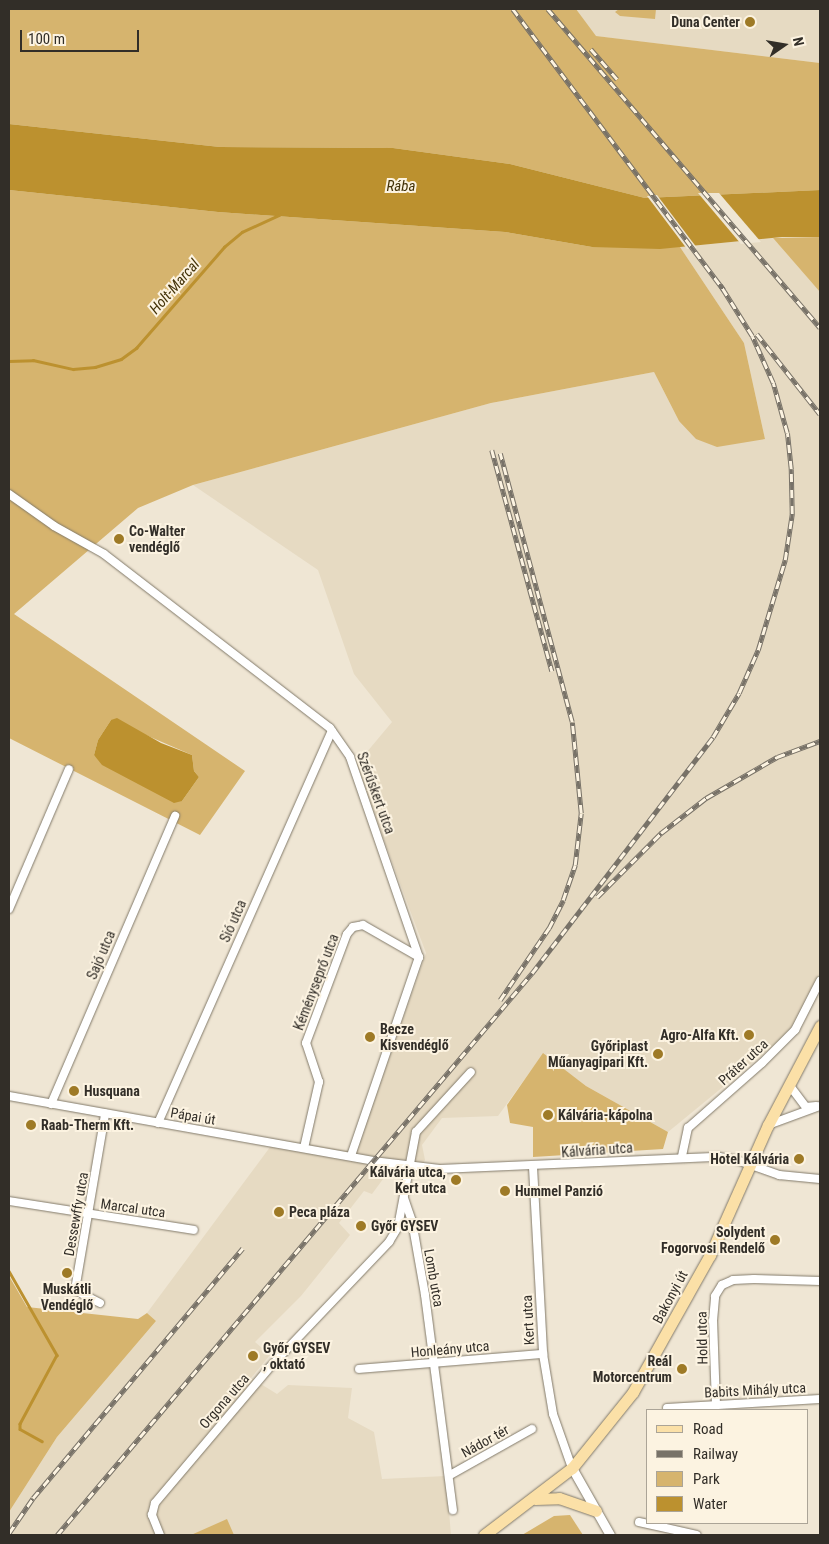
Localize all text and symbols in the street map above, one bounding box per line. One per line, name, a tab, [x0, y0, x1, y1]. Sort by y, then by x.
place label: Duna Center	[671, 14, 740, 30]
marker: Duna Center	[744, 16, 756, 28]
scale bar	[22, 20, 141, 52]
north arrow	[759, 20, 809, 70]
text: 100 m	[28, 30, 65, 48]
text: N	[790, 36, 807, 48]
water label: Rába	[387, 178, 415, 196]
water label: Holt-Marcal	[146, 256, 204, 318]
place label: Co-Walter vendéglő	[129, 523, 185, 556]
marker: Co-Walter vendéglő	[113, 533, 125, 545]
street label: Szérűskert utca	[353, 750, 399, 836]
street label: Sió utca	[216, 897, 250, 945]
street label: Sajó utca	[83, 928, 119, 982]
street label: Kéményseprő utca	[290, 931, 342, 1033]
place label: Becze Kisvendéglő	[380, 1021, 449, 1054]
place label: Agro-Alfa Kft.	[660, 1027, 739, 1043]
marker: Agro-Alfa Kft.	[743, 1029, 755, 1041]
marker: Becze Kisvendéglő	[364, 1031, 376, 1043]
street label: Práter utca	[715, 1035, 771, 1089]
place label: Győriplast Műanyagipari Kft.	[548, 1038, 648, 1070]
marker: Győriplast Műanyagipari Kft.	[652, 1048, 664, 1060]
place label: Husquana	[84, 1083, 140, 1099]
marker: Husquana	[68, 1085, 80, 1097]
street label: Pápai út	[169, 1104, 217, 1128]
place label: Kálvária-kápolna	[558, 1107, 653, 1123]
marker: Kálvária-kápolna	[542, 1109, 554, 1121]
place label: Raab-Therm Kft.	[41, 1117, 134, 1133]
marker: Raab-Therm Kft.	[25, 1119, 37, 1131]
street label: Kálvária utca	[561, 1139, 633, 1161]
place label: Hotel Kálvária	[710, 1151, 789, 1167]
marker: Hotel Kálvária	[793, 1153, 805, 1165]
place label: Kálvária utca, Kert utca	[370, 1164, 446, 1196]
street label: Dessewffy utca	[60, 1171, 92, 1257]
marker: Kálvária utca, Kert utca	[450, 1174, 462, 1186]
place label: Hummel Panzió	[515, 1183, 603, 1199]
marker: Hummel Panzió	[499, 1185, 511, 1197]
street label: Marcal utca	[100, 1195, 166, 1221]
place label: Peca pláza	[289, 1204, 350, 1220]
marker: Peca pláza	[273, 1206, 285, 1218]
place label: Győr GYSEV	[371, 1218, 438, 1234]
marker: Győr GYSEV	[355, 1220, 367, 1232]
place label: Solydent Fogorvosi Rendelő	[661, 1224, 765, 1256]
marker: Solydent Fogorvosi Rendelő	[769, 1234, 781, 1246]
street label: Lomb utca	[421, 1248, 447, 1308]
marker: Muskátli Vendéglő	[61, 1267, 73, 1279]
street label: Bakonyi út	[649, 1268, 691, 1326]
place label: Muskátli Vendéglő	[41, 1281, 93, 1314]
street label: Kert utca	[518, 1295, 538, 1345]
street label: Hold utca	[693, 1311, 711, 1365]
street label: Honleány utca	[410, 1337, 490, 1361]
place label: Győr GYSEV , oktató	[263, 1340, 330, 1372]
marker: Győr GYSEV , oktató	[247, 1350, 259, 1362]
place label: Reál Motorcentrum	[593, 1353, 672, 1385]
marker: Reál Motorcentrum	[676, 1363, 688, 1375]
street label: Orgona utca	[196, 1370, 252, 1432]
street label: Babits Mihály utca	[704, 1379, 806, 1401]
legend	[646, 1409, 809, 1524]
text: Road	[693, 1420, 723, 1438]
street label: Nádor tér	[458, 1421, 512, 1461]
text: Railway	[693, 1445, 738, 1463]
text: Park	[693, 1470, 720, 1488]
text: Water	[693, 1495, 727, 1513]

